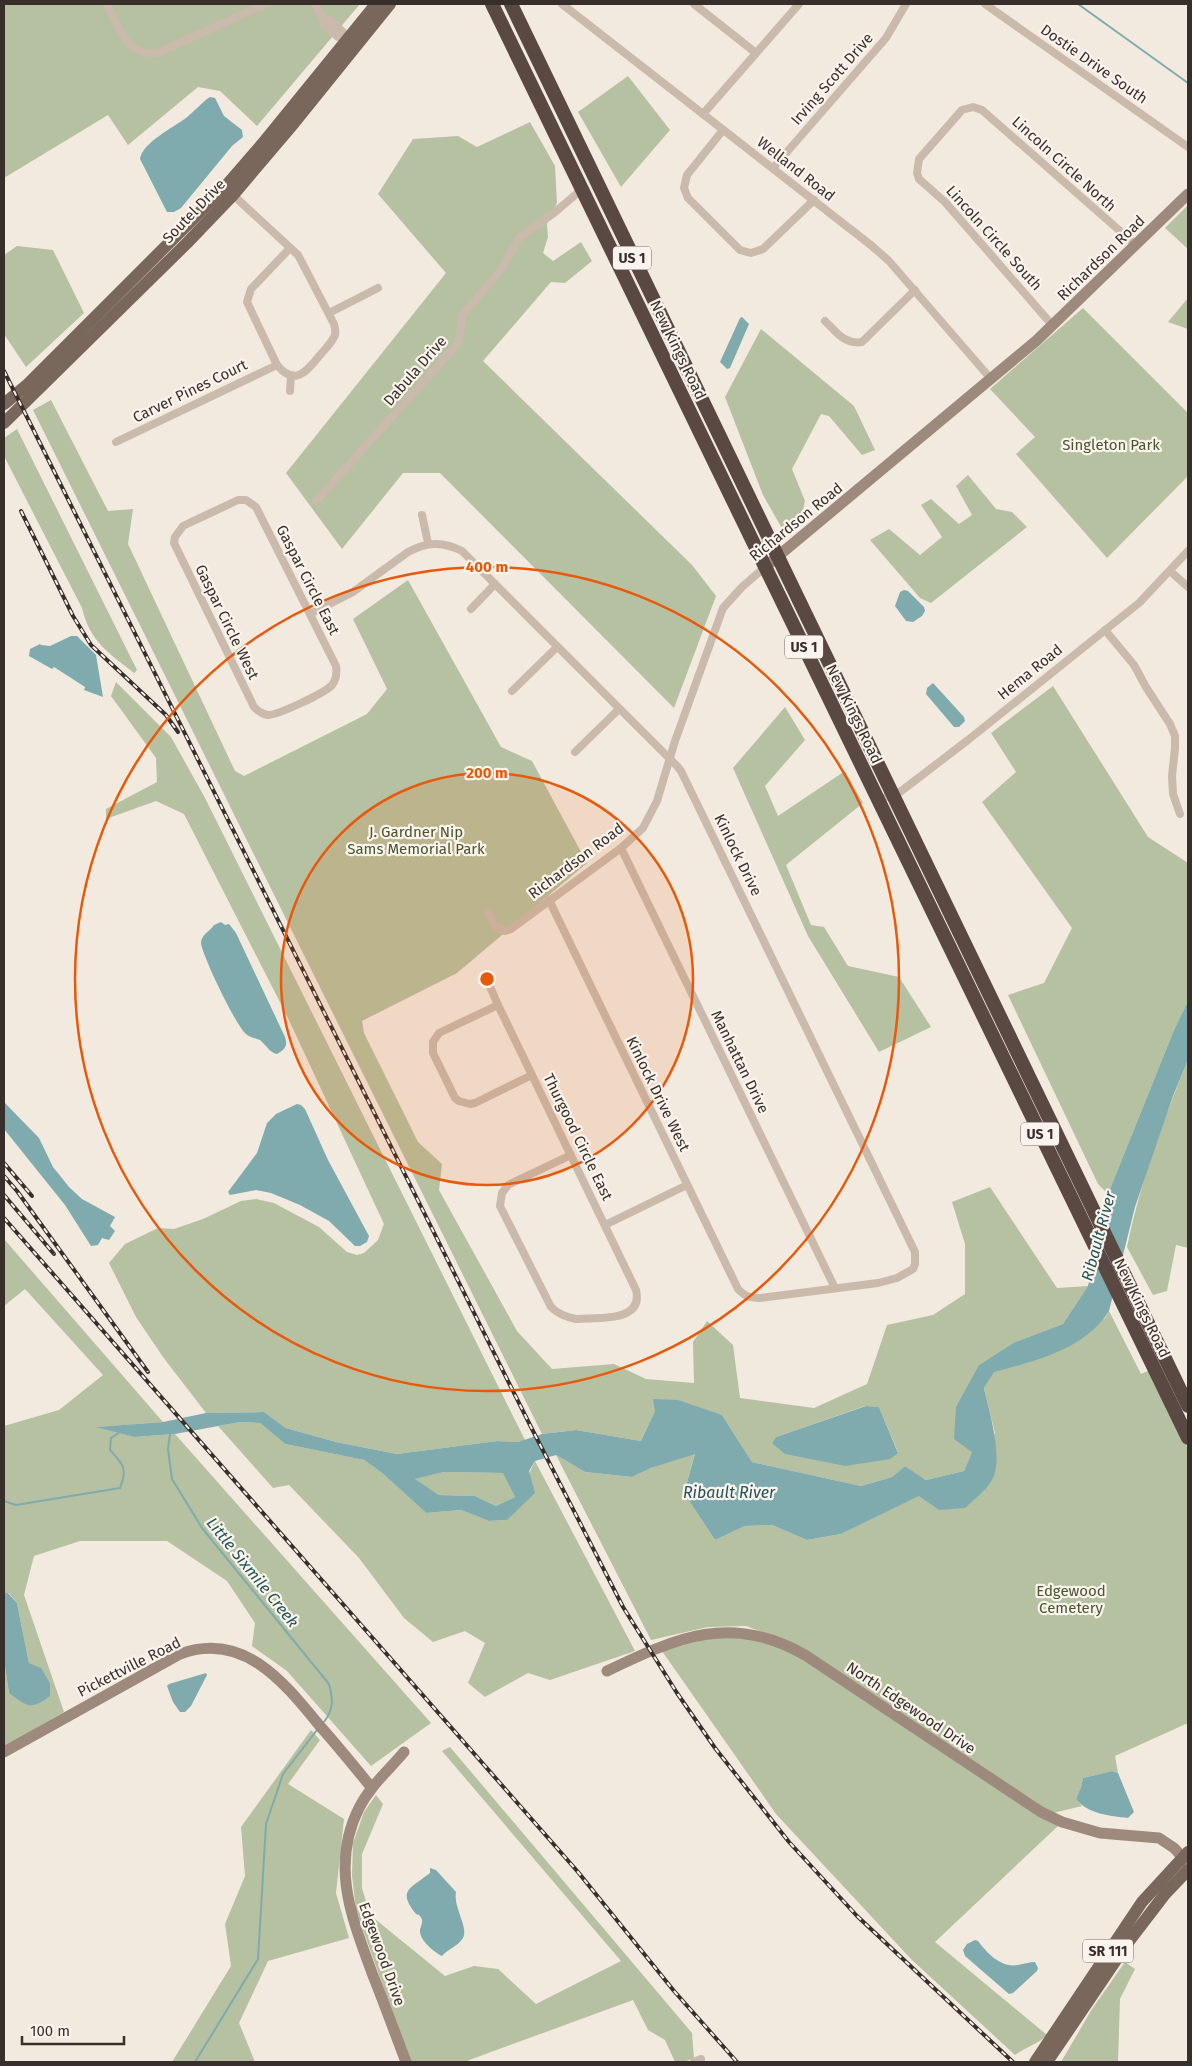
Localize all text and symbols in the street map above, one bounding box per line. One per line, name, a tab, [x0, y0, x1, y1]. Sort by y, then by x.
street label: Dostie Drive South	[1037, 20, 1151, 108]
street label: Irving Scott Drive	[787, 29, 877, 129]
street label: Lincoln Circle North	[1008, 113, 1120, 215]
street label: Welland Road	[754, 133, 838, 205]
street label: Soutel Drive	[159, 175, 229, 247]
street label: Lincoln Circle South	[942, 182, 1046, 294]
street label: Richardson Road	[1053, 212, 1149, 304]
road number: US 1	[613, 247, 651, 270]
street label: New Kings Road	[646, 297, 710, 403]
street label: Dabula Drive	[380, 332, 450, 410]
street label: Carver Pines Court	[130, 355, 251, 427]
park label: Singleton Park	[1062, 436, 1160, 454]
street label: Richardson Road	[746, 479, 846, 565]
street label: Gaspar Circle East	[273, 522, 344, 639]
text: 400 m	[466, 558, 508, 576]
street label: Gaspar Circle West	[191, 562, 263, 683]
road number: US 1	[785, 636, 823, 659]
street label: Hema Road	[994, 640, 1066, 704]
street label: New Kings Road	[822, 661, 886, 767]
text: 200 m	[466, 764, 508, 782]
street label: Kinlock Drive	[710, 811, 766, 899]
street label: Richardson Road	[525, 819, 627, 903]
park label: J. Gardner Nip Sams Memorial Park	[347, 823, 485, 858]
centre of rings	[478, 970, 496, 988]
street label: Manhattan Drive	[707, 1008, 773, 1116]
street label: Kinlock Drive West	[622, 1034, 694, 1155]
street label: Thurgood Circle East	[539, 1071, 617, 1204]
road number: US 1	[1021, 1122, 1059, 1146]
water label: Ribault River	[1077, 1188, 1120, 1283]
street label: New Kings Road	[1110, 1255, 1174, 1361]
water label: Ribault River	[683, 1483, 776, 1502]
water label: Little Sixmile Creek	[203, 1514, 303, 1631]
park label: Edgewood Cemetery	[1036, 1582, 1106, 1617]
street label: Pickettville Road	[74, 1633, 184, 1701]
street label: North Edgewood Drive	[843, 1658, 979, 1758]
street label: Edgewood Drive	[355, 1900, 409, 2008]
road number: SR 111	[1083, 1940, 1133, 1962]
scale bar	[22, 2014, 125, 2046]
text: 100 m	[30, 2022, 70, 2040]

